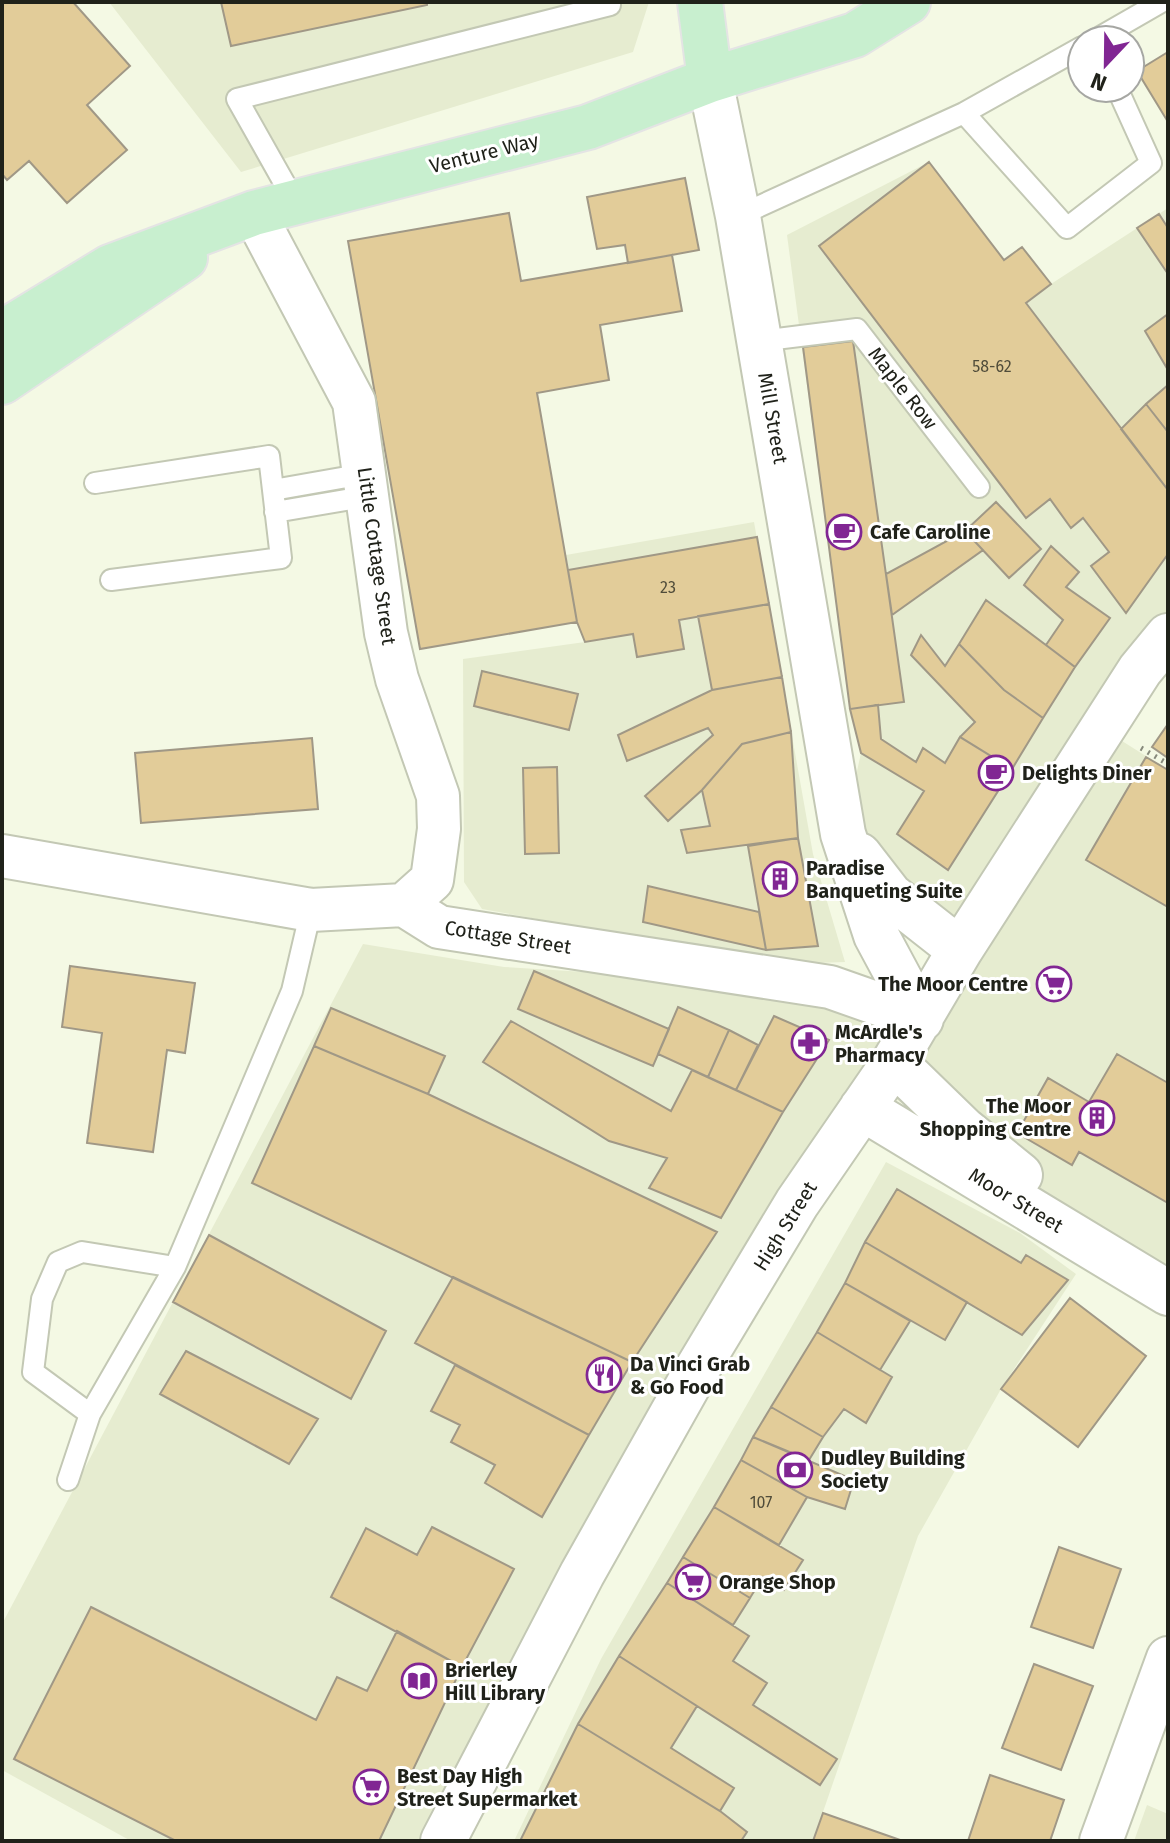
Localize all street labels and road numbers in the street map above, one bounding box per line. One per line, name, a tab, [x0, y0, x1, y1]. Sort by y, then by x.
street label: Venture Way	[427, 128, 541, 178]
street label: Maple Row	[863, 342, 943, 434]
street label: Mill Street	[753, 370, 793, 466]
street label: Little Cottage Street	[353, 465, 402, 647]
street label: Cottage Street	[443, 915, 574, 959]
street label: Moor Street	[964, 1162, 1068, 1238]
street label: High Street	[748, 1176, 822, 1275]

